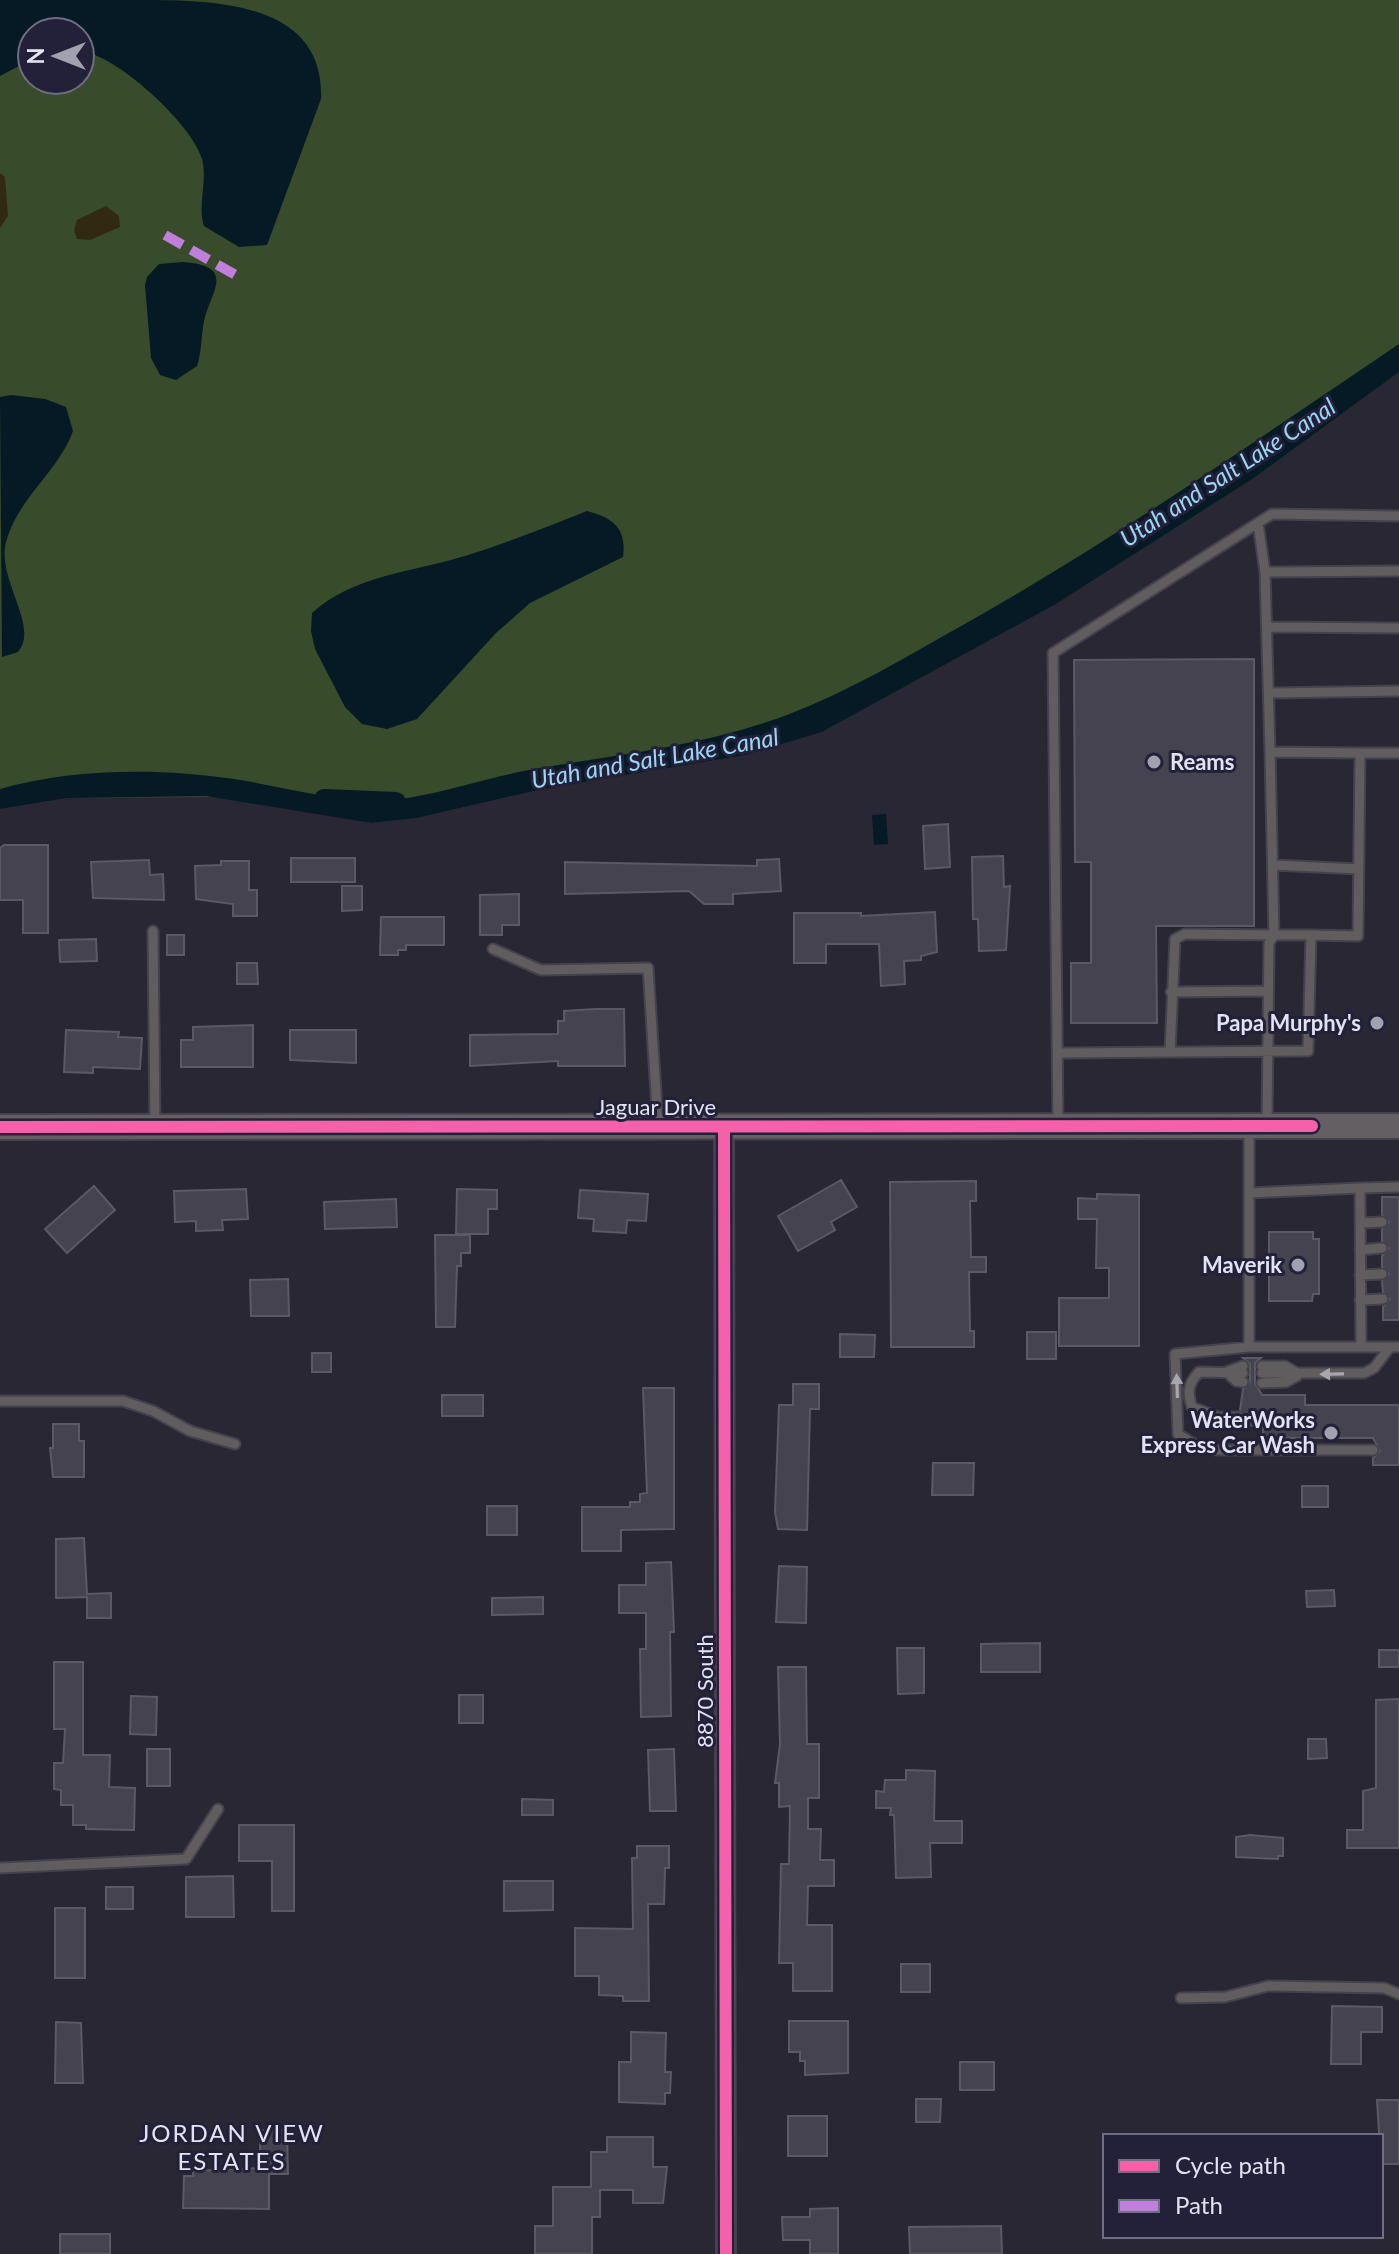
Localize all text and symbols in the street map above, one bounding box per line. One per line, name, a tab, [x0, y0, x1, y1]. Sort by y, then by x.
north arrow	[16, 16, 96, 96]
text: N	[22, 48, 49, 64]
water label: Utah and Salt Lake Canal	[1114, 391, 1341, 552]
water label: Utah and Salt Lake Canal	[529, 721, 781, 794]
place label: Reams	[1170, 748, 1234, 775]
marker: Reams	[1145, 753, 1163, 771]
place label: Papa Murphy's	[1216, 1009, 1361, 1036]
marker: Papa Murphy's	[1368, 1014, 1386, 1032]
street label: Jaguar Drive	[596, 1093, 716, 1120]
place label: Maverik	[1202, 1251, 1282, 1278]
marker: Maverik	[1289, 1256, 1307, 1274]
one-way arrow	[1319, 1367, 1344, 1380]
one-way arrow	[1170, 1373, 1183, 1398]
place label: WaterWorks Express Car Wash	[1140, 1406, 1315, 1458]
marker: WaterWorks Express Car Wash	[1322, 1424, 1340, 1442]
street label: 8870 South	[691, 1634, 718, 1748]
district label: JORDAN VIEW ESTATES	[139, 2118, 325, 2175]
legend	[1103, 2134, 1383, 2238]
text: Cycle path	[1175, 2150, 1286, 2179]
text: Path	[1175, 2190, 1223, 2219]

